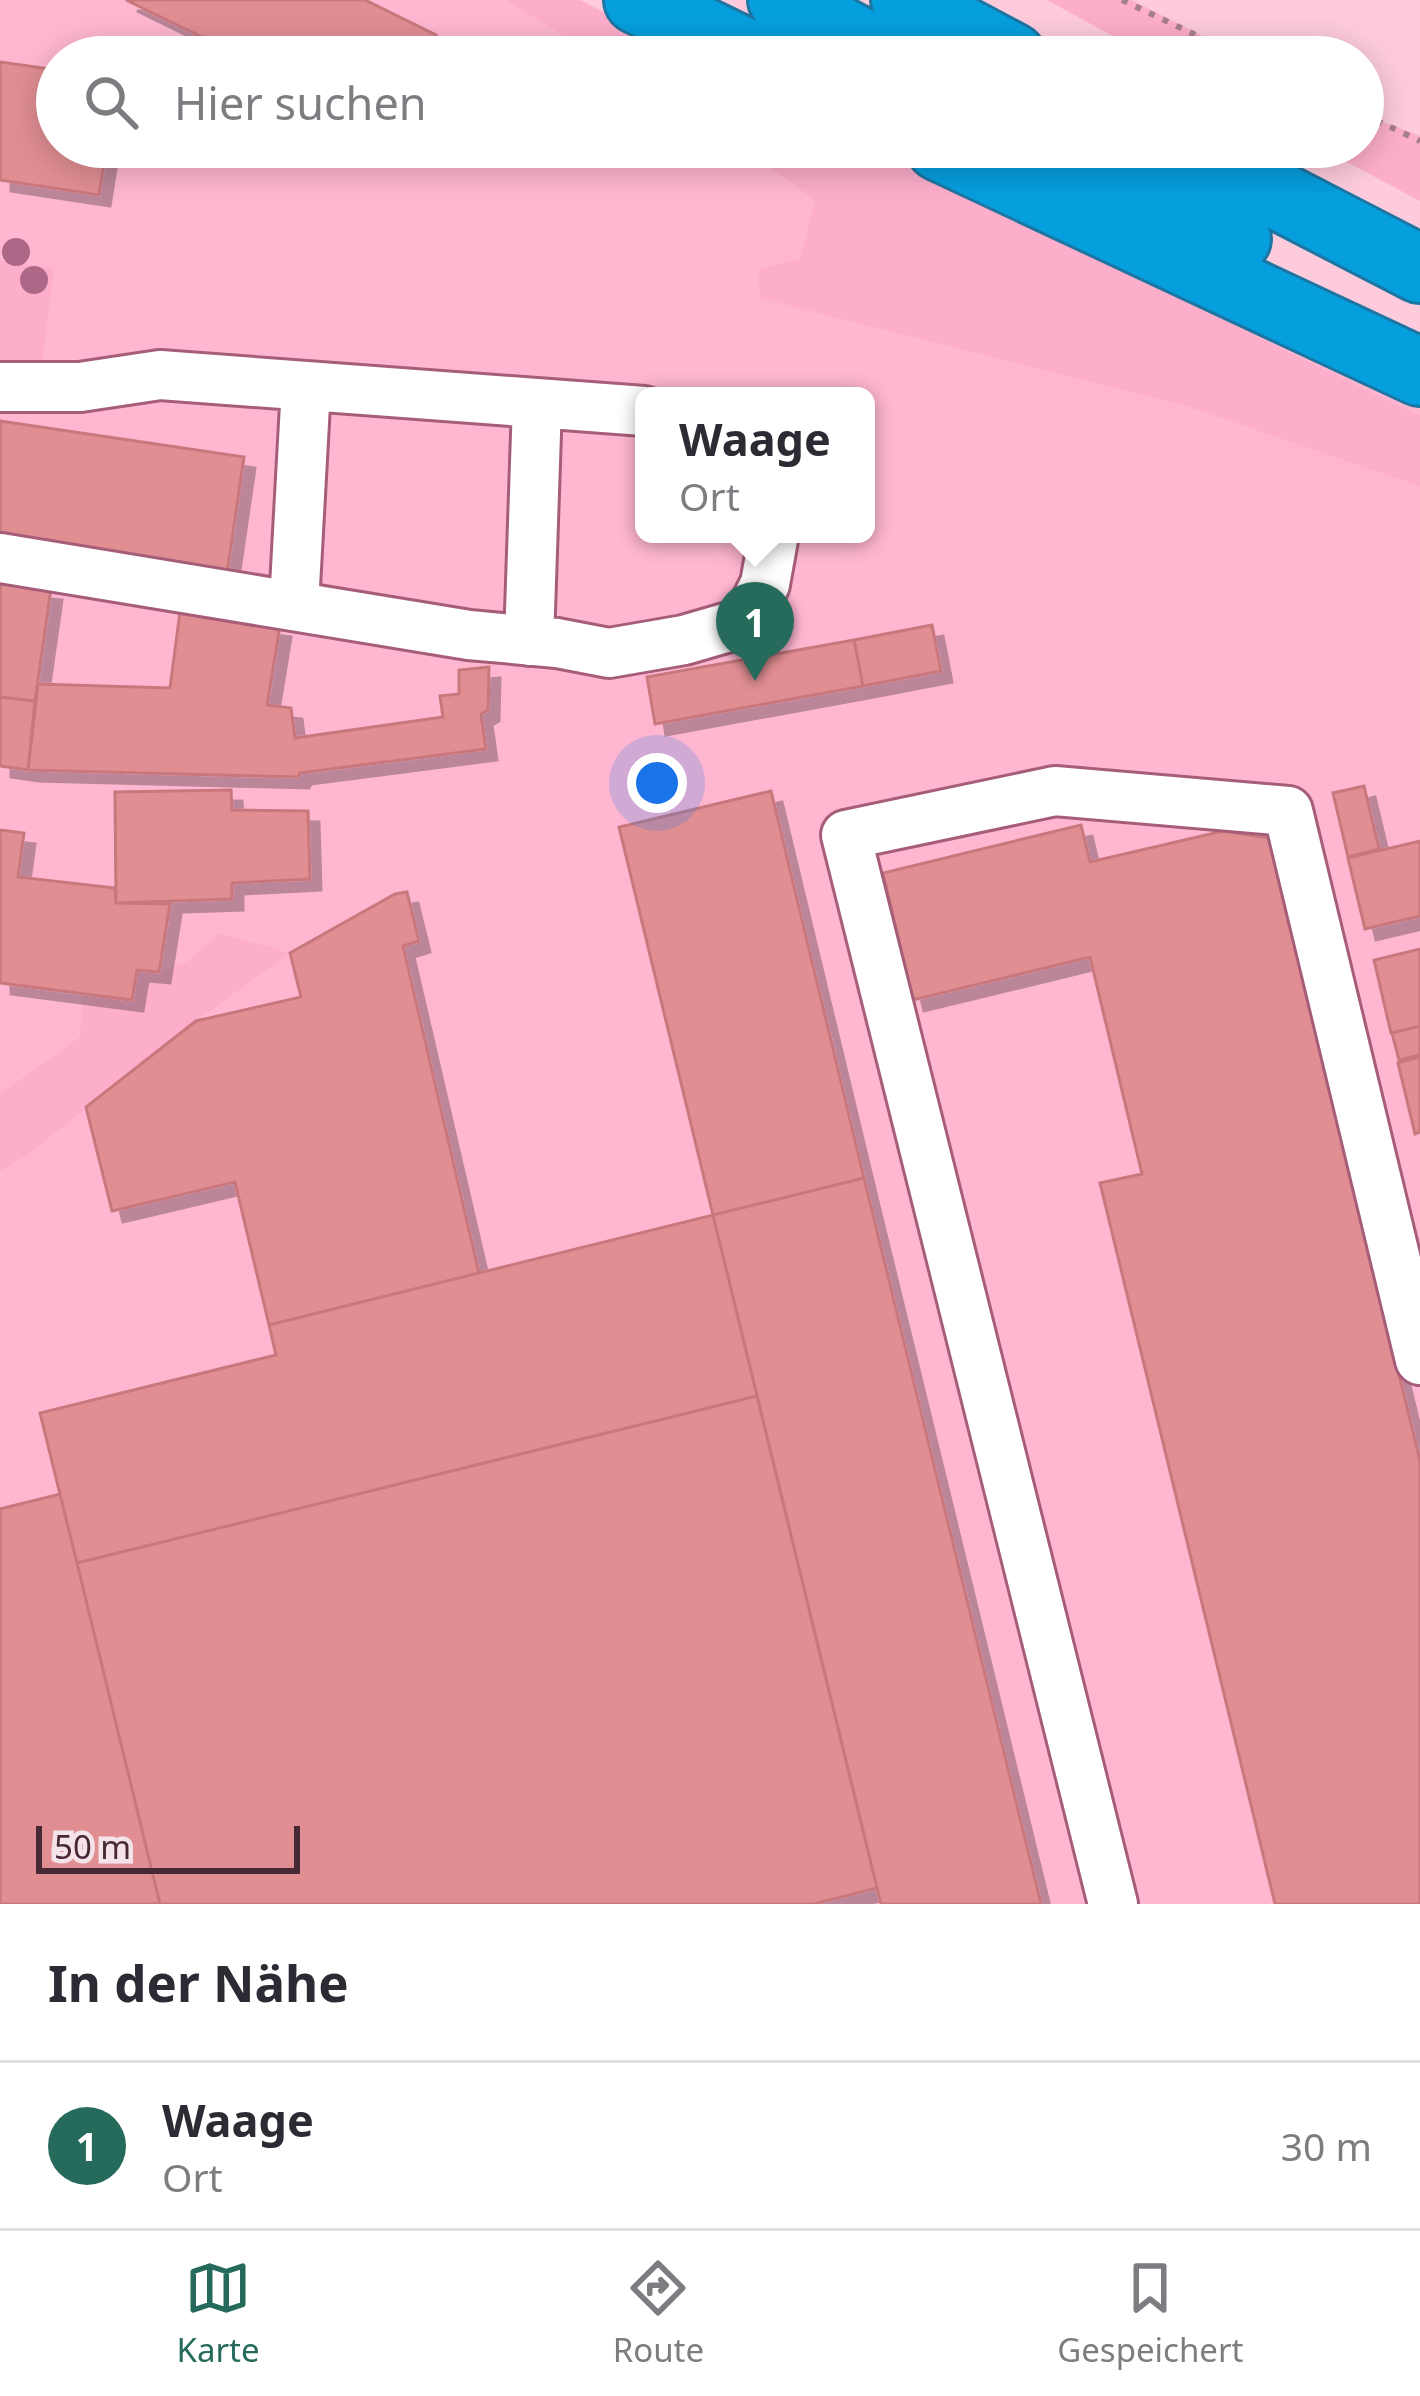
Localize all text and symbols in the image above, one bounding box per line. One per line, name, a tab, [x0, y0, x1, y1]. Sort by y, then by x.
search box	[36, 36, 1384, 168]
icon: search	[78, 69, 144, 135]
text: Hier suchen	[174, 72, 427, 133]
popup	[635, 387, 875, 543]
text: Waage	[679, 408, 831, 469]
text: Ort	[679, 469, 740, 522]
pin: 1	[716, 582, 794, 681]
your location	[627, 753, 687, 813]
scale bar	[36, 1820, 300, 1873]
text: 50 m	[54, 1824, 131, 1869]
text: In der Nähe	[48, 1947, 349, 2017]
text: Waage	[162, 2089, 314, 2150]
text: 1	[76, 2119, 98, 2172]
text: 30 m	[1281, 2119, 1372, 2172]
text: Ort	[162, 2150, 223, 2203]
tab: Karte	[177, 2255, 260, 2372]
tab: Route	[613, 2255, 704, 2372]
tab: Gespeichert	[1057, 2255, 1243, 2372]

